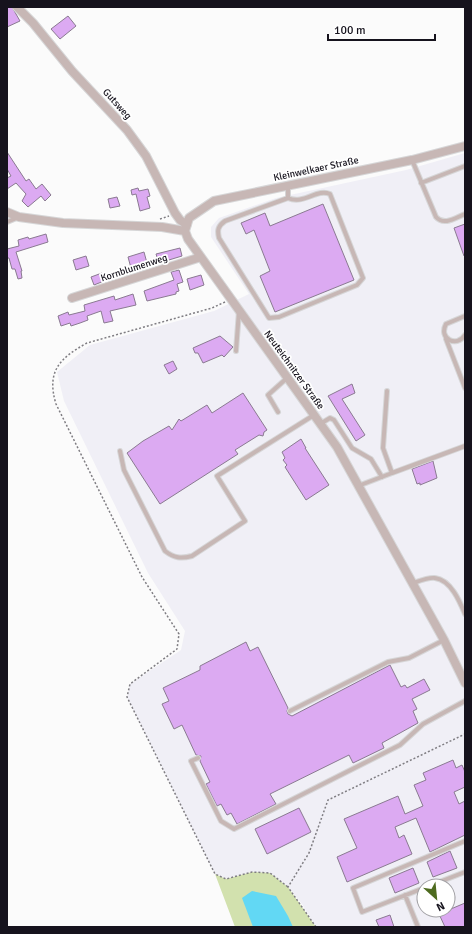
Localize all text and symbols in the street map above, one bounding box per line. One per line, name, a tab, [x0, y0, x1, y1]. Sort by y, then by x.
scale bar	[328, 16, 435, 42]
text: 100 m	[334, 23, 366, 38]
street label: Gutsweg	[100, 86, 134, 122]
street label: Kleinwelkaer Straße	[272, 154, 360, 184]
street label: Kornblumenweg	[99, 252, 169, 284]
street label: Neuteichnitzer Straße	[261, 328, 327, 412]
north arrow	[416, 878, 456, 918]
text: N	[434, 899, 447, 914]

